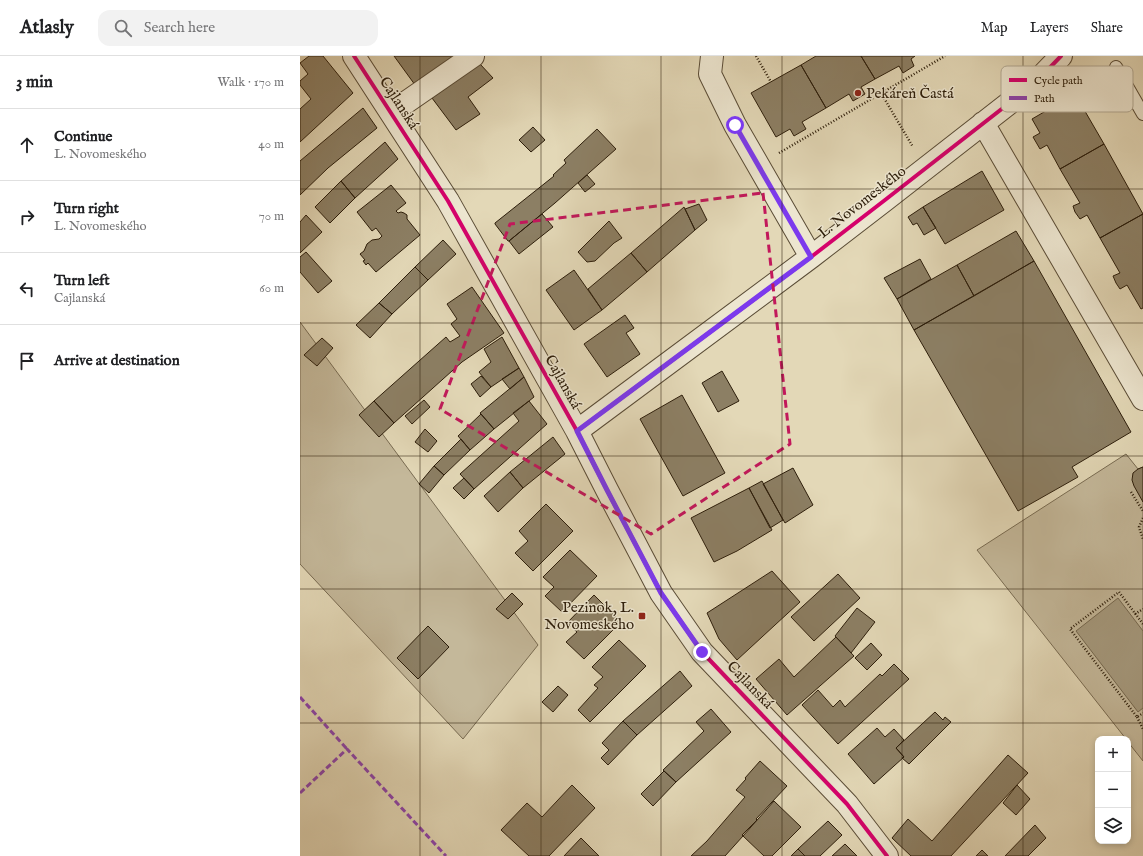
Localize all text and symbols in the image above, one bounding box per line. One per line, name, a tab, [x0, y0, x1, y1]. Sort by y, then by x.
search box	[98, 10, 378, 46]
text: Atlasly	[20, 16, 74, 40]
icon: search	[112, 17, 134, 39]
text: Search here	[144, 18, 215, 37]
text: Map	[981, 19, 1008, 37]
text: Layers	[1030, 19, 1069, 37]
text: Share	[1091, 19, 1123, 37]
legend	[1001, 66, 1133, 112]
text: 3 min	[16, 72, 53, 93]
street label: Cajlanská	[375, 73, 423, 133]
text: Walk · 170 m	[218, 74, 284, 91]
text: Cycle path	[1034, 74, 1083, 88]
place label: Pekáreň Častá	[866, 84, 954, 103]
marker: Pekáreň Častá	[853, 88, 863, 98]
text: Path	[1034, 92, 1055, 106]
route start	[726, 116, 744, 134]
text: Continue	[54, 127, 112, 146]
icon: ahead	[16, 134, 38, 156]
text: 40 m	[258, 136, 284, 153]
text: L. Novomeského	[54, 146, 147, 163]
street label: L. Novomeského	[814, 162, 910, 242]
text: Turn right	[54, 199, 119, 218]
icon: right	[16, 206, 38, 228]
text: 70 m	[259, 208, 284, 225]
text: L. Novomeského	[54, 218, 147, 235]
text: Turn left	[54, 271, 110, 290]
icon: left	[16, 278, 38, 300]
text: 60 m	[259, 280, 284, 297]
text: Cajlanská	[54, 290, 105, 307]
icon: arrive	[16, 350, 38, 372]
text: Arrive at destination	[54, 351, 180, 370]
street label: Cajlanská	[540, 352, 586, 413]
place label: Pezinok, L. Novomeského	[544, 598, 634, 634]
marker: Pezinok, L. Novomeského	[637, 611, 647, 621]
route end	[693, 643, 711, 661]
street label: Cajlanská	[723, 657, 778, 713]
map controls	[1095, 736, 1131, 844]
button: +	[1095, 736, 1131, 772]
button: −	[1095, 772, 1131, 808]
button: layers	[1095, 808, 1131, 844]

